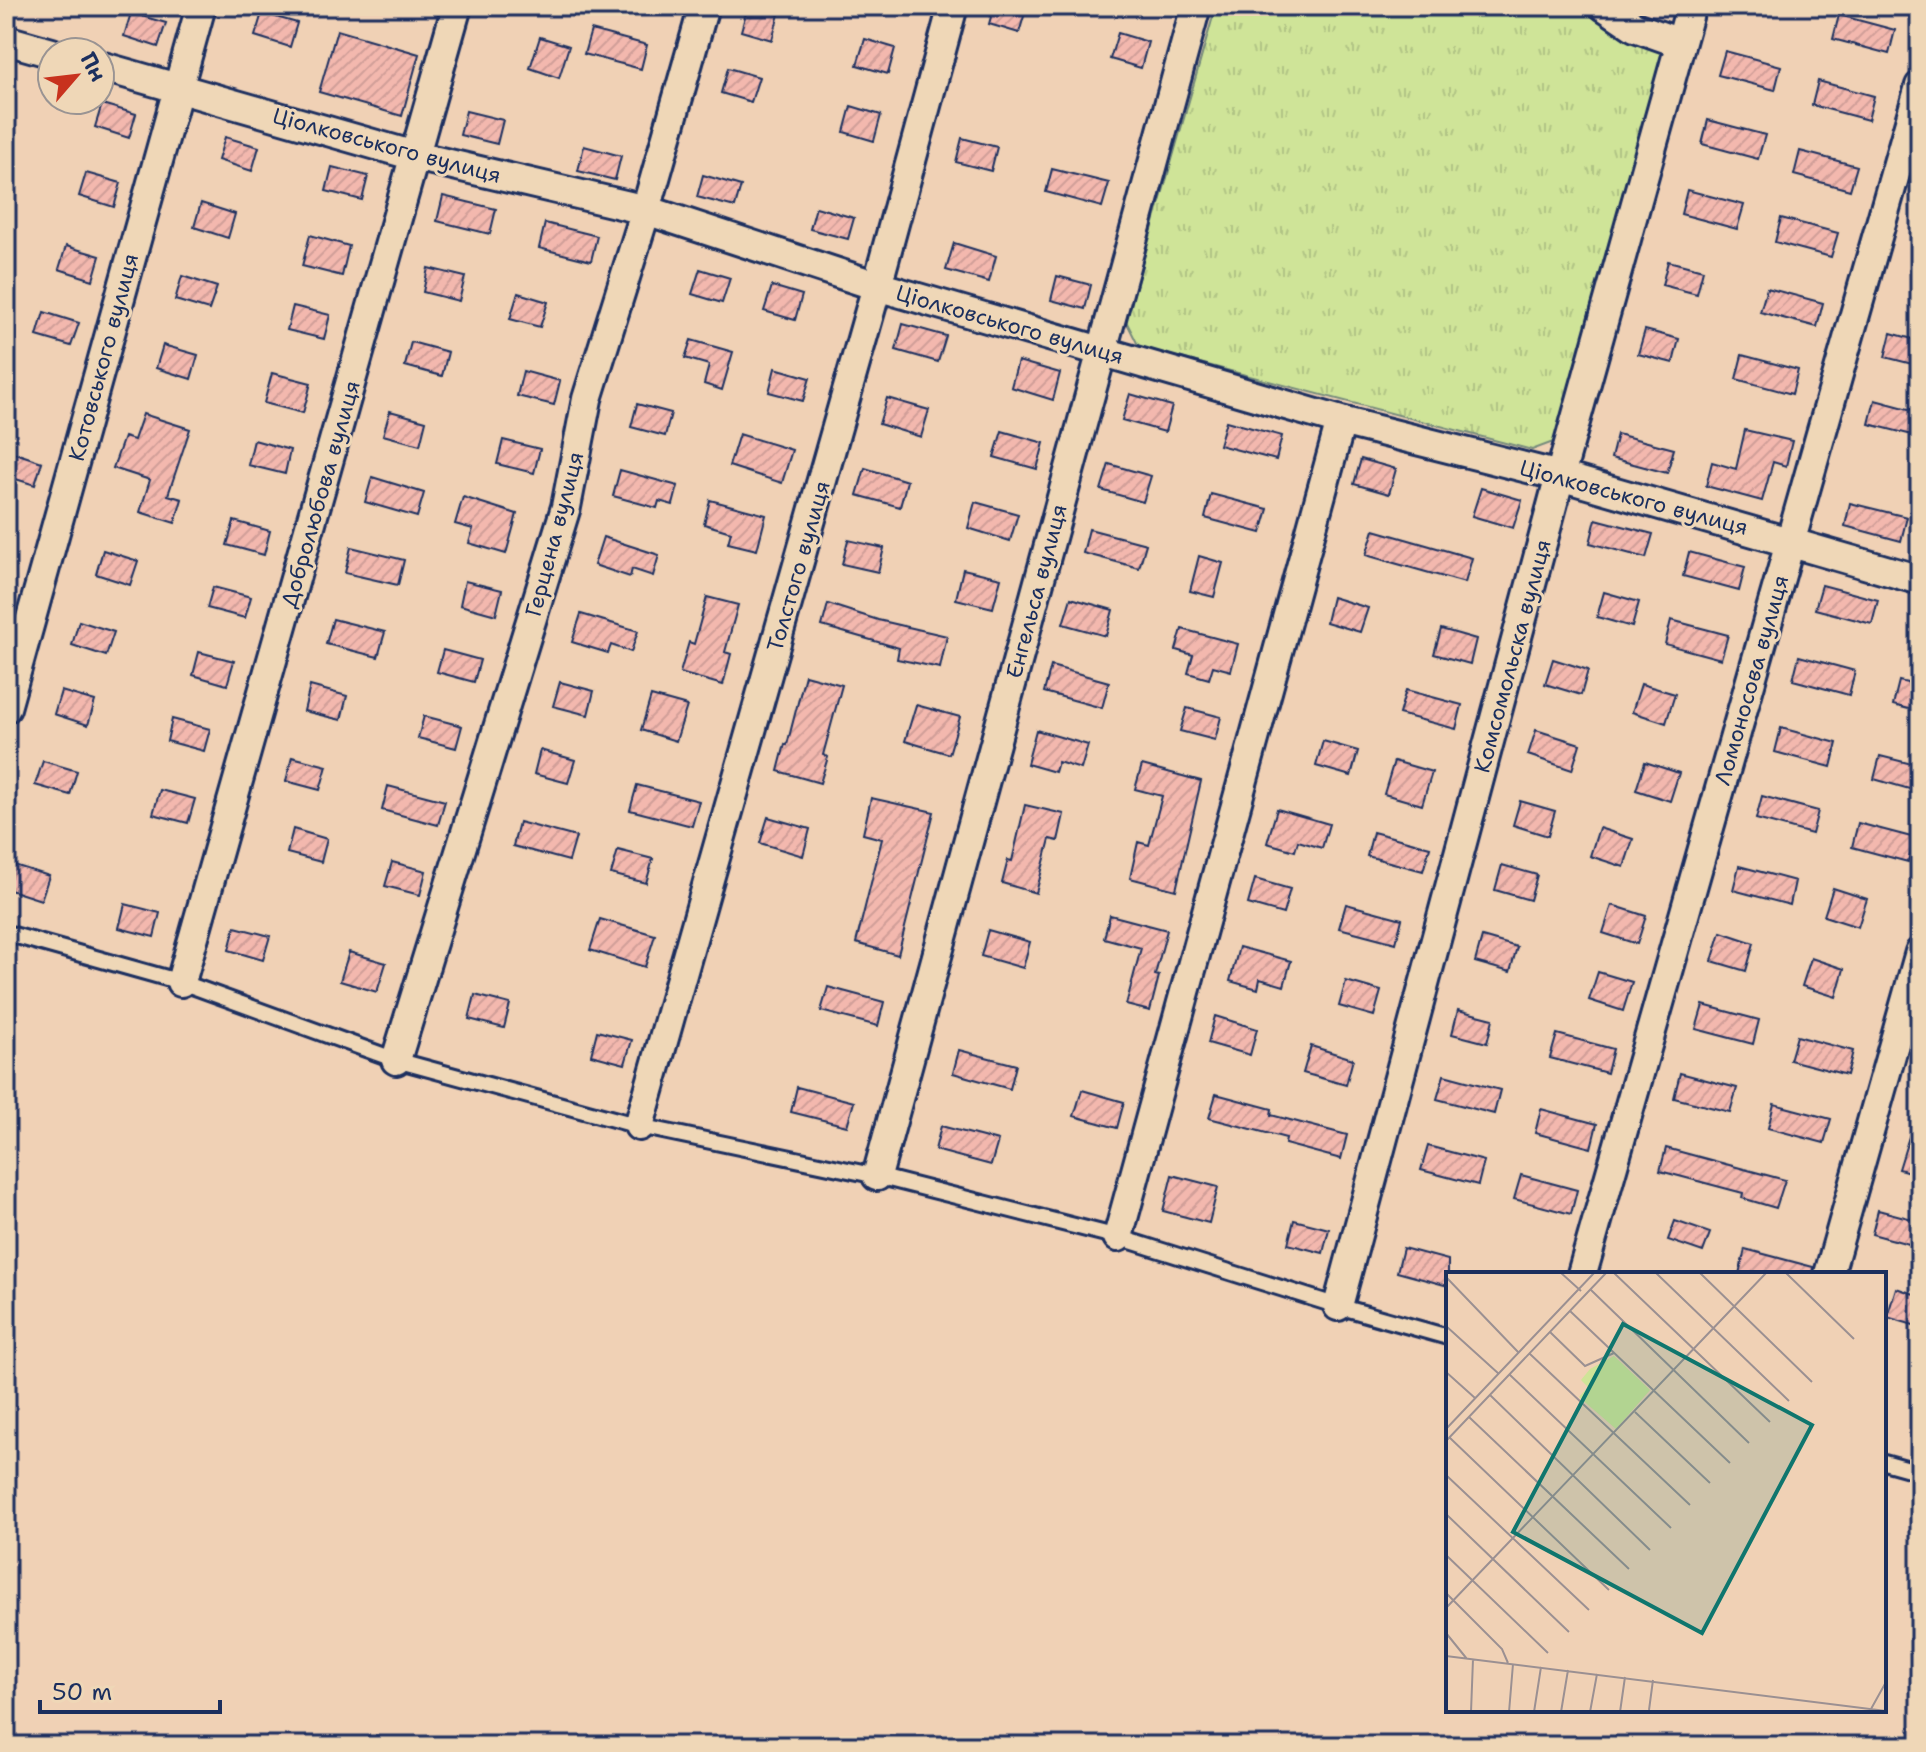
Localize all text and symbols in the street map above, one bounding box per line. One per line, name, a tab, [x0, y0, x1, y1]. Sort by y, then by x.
north arrow	[36, 36, 116, 116]
text: Пн	[74, 47, 113, 86]
street label: Ціолковського вулиця	[269, 101, 504, 190]
street label: Котовського вулиця	[62, 250, 145, 464]
street label: Ціолковського вулиця	[893, 278, 1127, 371]
street label: Добролюбова вулиця	[274, 377, 367, 611]
street label: Герцена вулиця	[519, 448, 590, 620]
street label: Ціолковського вулиця	[1516, 453, 1751, 542]
street label: Толстого вулиця	[760, 477, 837, 655]
street label: Енгельса вулиця	[999, 501, 1074, 681]
street label: Комсомольска вулиця	[1467, 536, 1558, 776]
street label: Ломоносова вулиця	[1708, 572, 1795, 789]
inset map	[1446, 1272, 1886, 1712]
scale bar	[40, 1664, 220, 1714]
text: 50 m	[52, 1676, 112, 1708]

